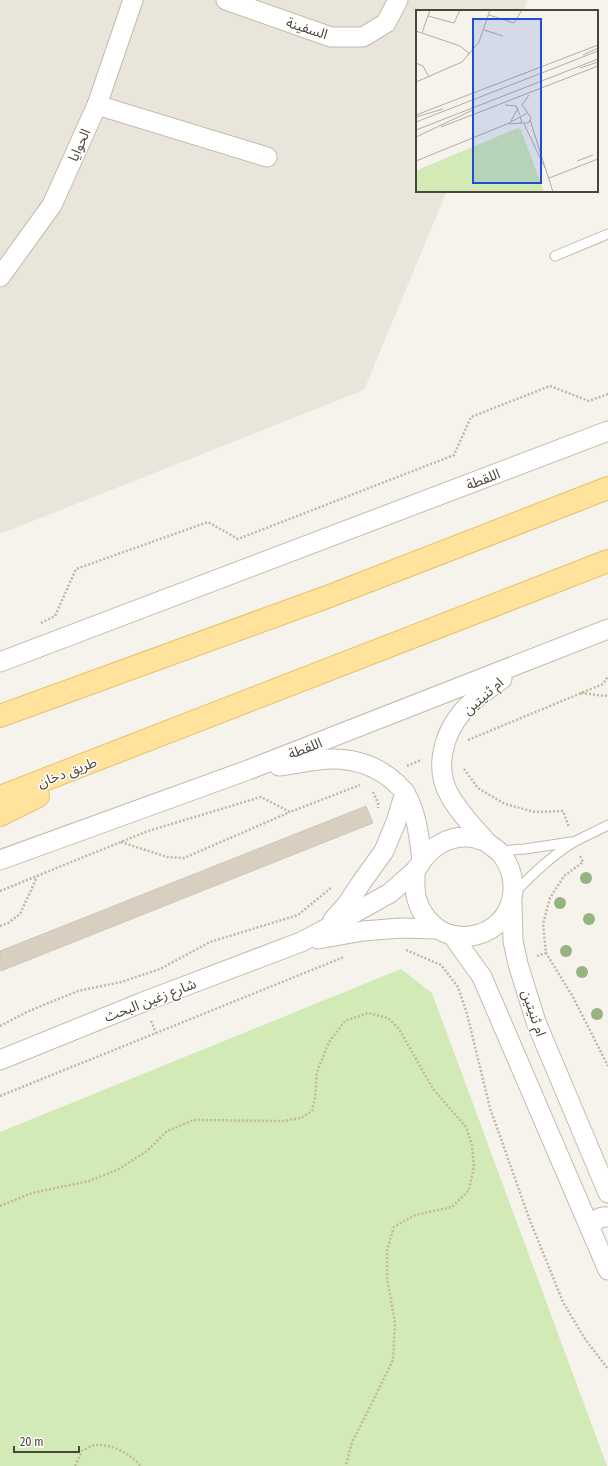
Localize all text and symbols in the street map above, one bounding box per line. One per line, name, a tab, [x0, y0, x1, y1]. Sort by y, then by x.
inset map	[416, 10, 598, 192]
street label: السفينة	[284, 14, 330, 43]
street label: الحوايا	[65, 126, 94, 164]
street label: اللقطة	[464, 465, 502, 494]
street label: ام ثنيتين	[460, 674, 508, 720]
street label: اللقطة	[286, 734, 324, 763]
street label: طريق دخان	[35, 753, 100, 792]
street label: شارع زغين البحث	[102, 975, 199, 1028]
street label: ام ثنيتين	[516, 988, 549, 1039]
scale bar	[14, 1428, 79, 1454]
text: 20 m	[20, 1435, 44, 1449]

